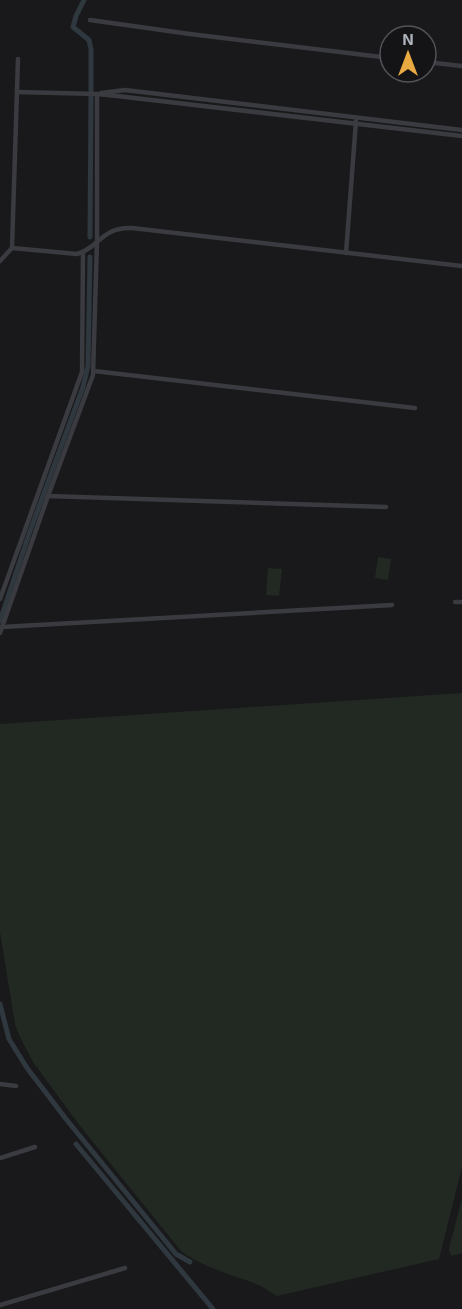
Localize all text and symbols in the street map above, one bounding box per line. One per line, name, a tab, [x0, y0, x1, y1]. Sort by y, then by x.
north arrow	[378, 24, 438, 84]
text: N	[402, 29, 414, 48]

